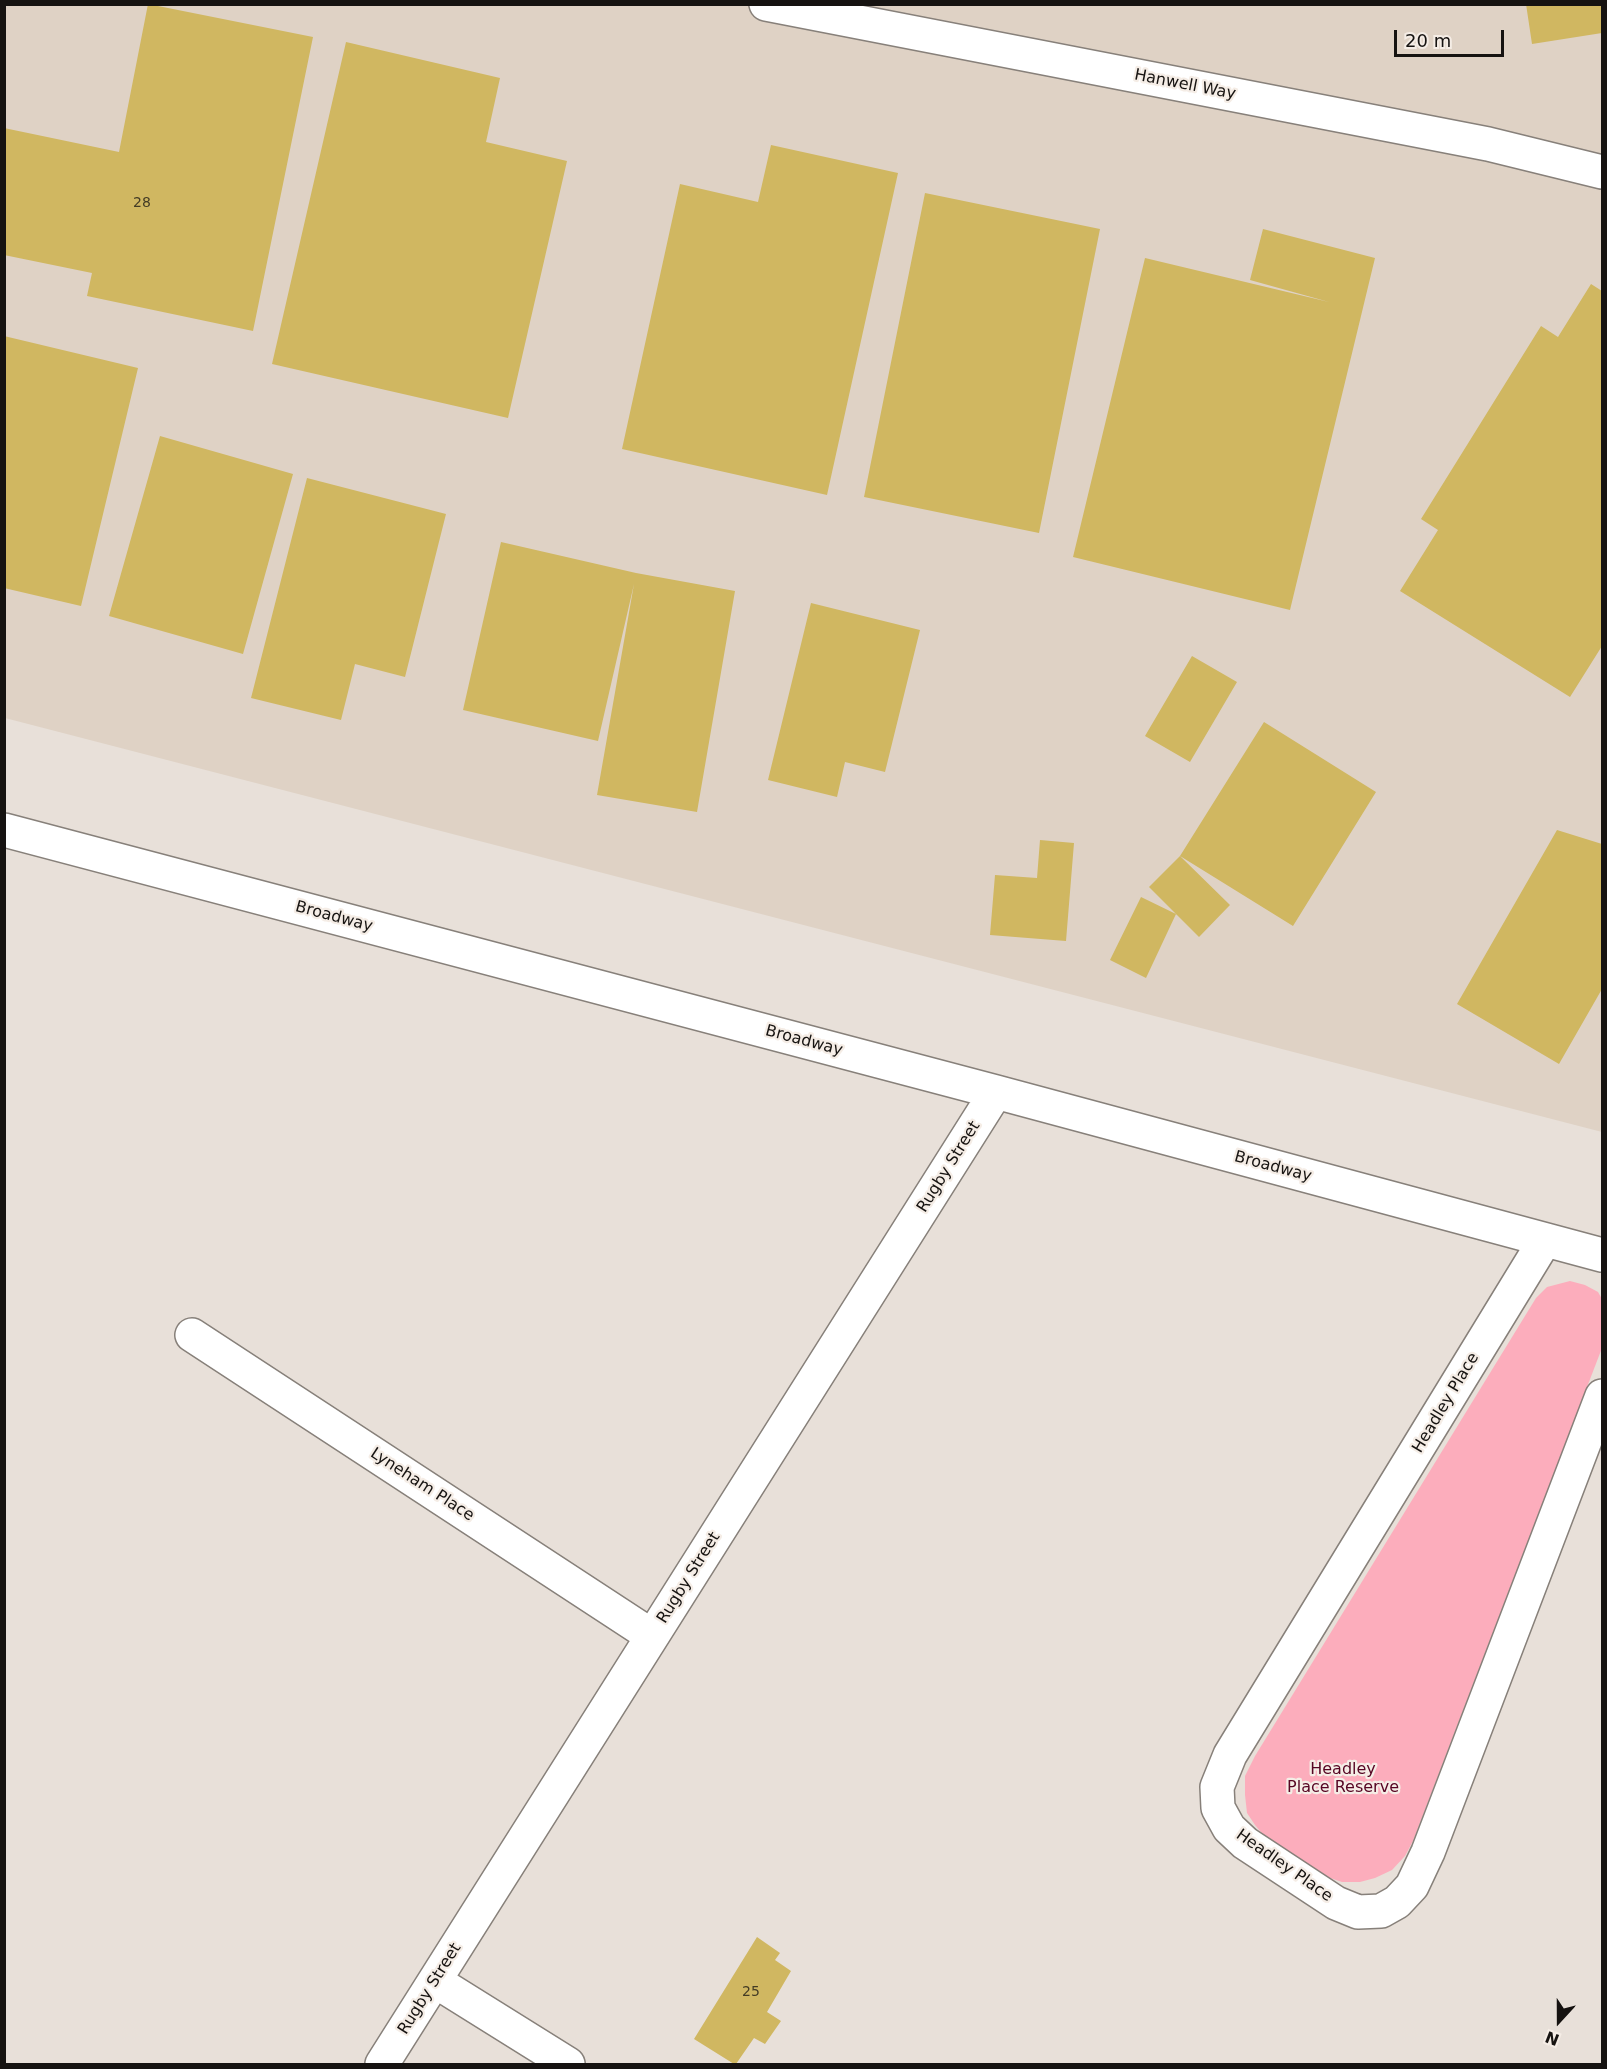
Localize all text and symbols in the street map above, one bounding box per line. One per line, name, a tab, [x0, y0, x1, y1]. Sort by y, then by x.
scale bar	[1397, 18, 1506, 56]
text: 20 m	[1405, 30, 1451, 51]
street label: Hanwell Way	[1133, 66, 1237, 104]
house number: 28	[133, 195, 151, 211]
street label: Broadway	[293, 897, 375, 937]
street label: Broadway	[763, 1021, 845, 1061]
street label: Rugby Street	[913, 1118, 985, 1216]
street label: Broadway	[1232, 1147, 1314, 1187]
street label: Headley Place	[1409, 1350, 1483, 1456]
street label: Lyneham Place	[366, 1444, 478, 1526]
street label: Rugby Street	[653, 1529, 725, 1627]
park label: Headley Place Reserve	[1287, 1760, 1399, 1798]
street label: Headley Place	[1232, 1826, 1336, 1906]
street label: Rugby Street	[394, 1940, 466, 2038]
house number: 25	[742, 1984, 760, 2000]
north arrow	[1529, 1991, 1589, 2051]
text: N	[1543, 2027, 1562, 2050]

